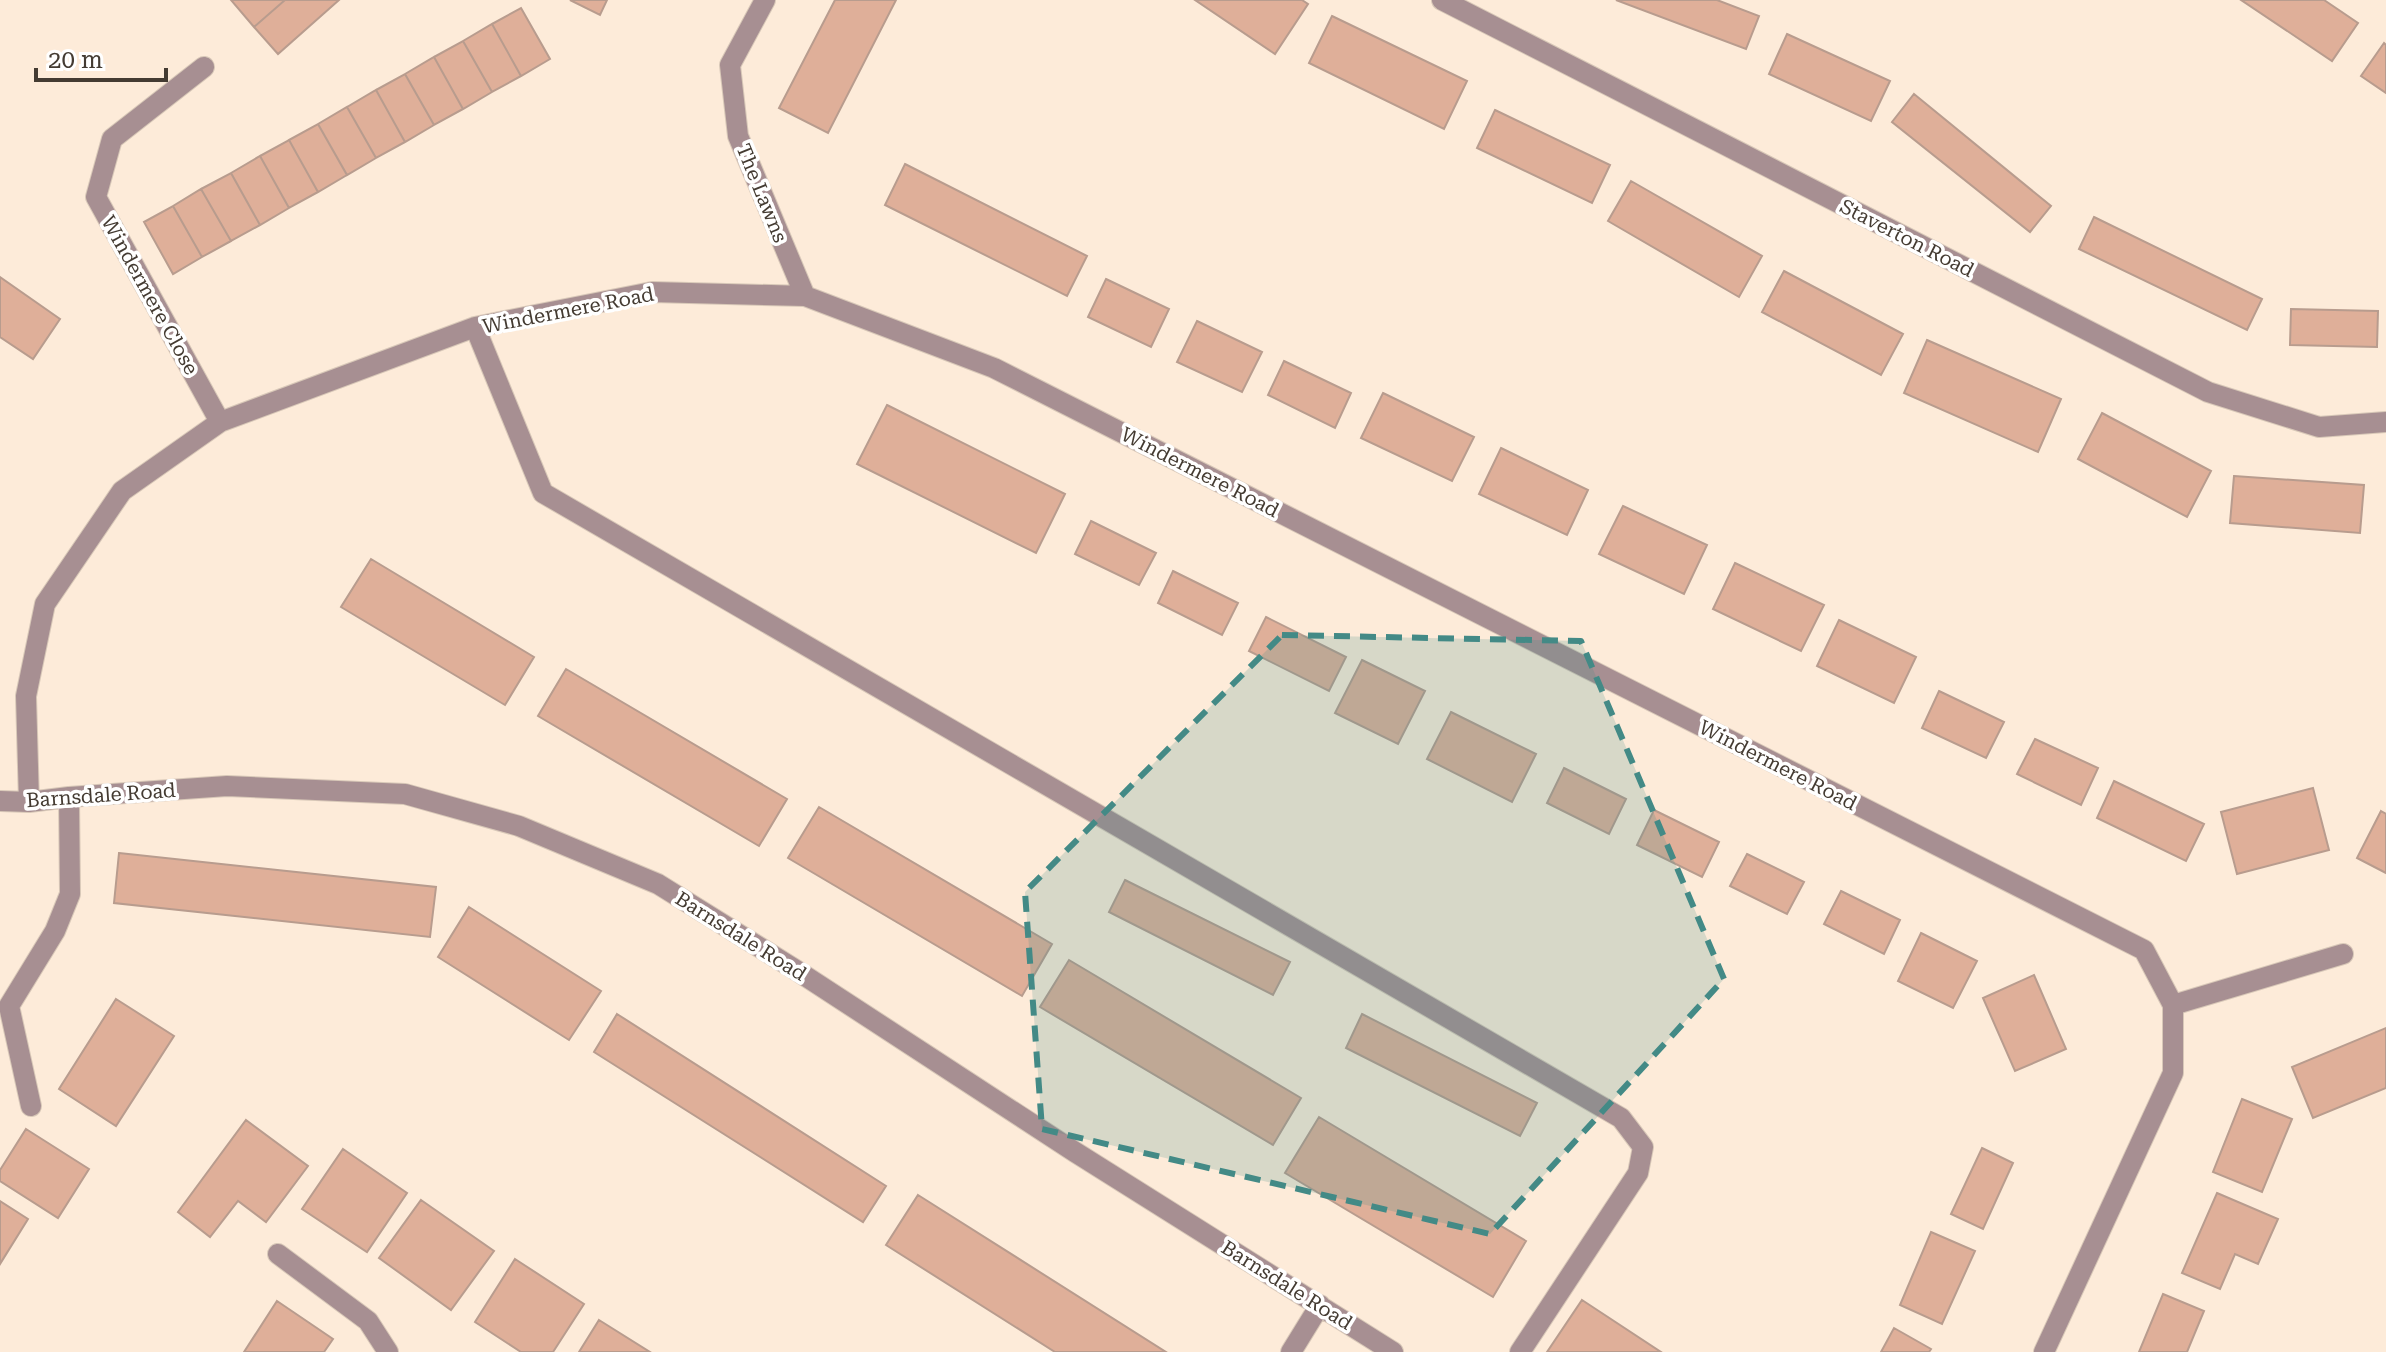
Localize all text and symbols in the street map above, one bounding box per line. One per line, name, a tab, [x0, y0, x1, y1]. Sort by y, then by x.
scale bar	[36, 32, 166, 82]
text: 20 m	[48, 46, 103, 74]
street label: The Lawns	[731, 140, 793, 246]
street label: Staverton Road	[1836, 194, 1978, 282]
street label: Windermere Close	[96, 211, 204, 379]
street label: Windermere Road	[480, 282, 656, 338]
street label: Windermere Road	[1117, 422, 1283, 522]
street label: Windermere Road	[1695, 715, 1861, 815]
street label: Barnsdale Road	[26, 778, 177, 812]
street label: Barnsdale Road	[671, 886, 811, 986]
street label: Barnsdale Road	[1217, 1235, 1357, 1335]

